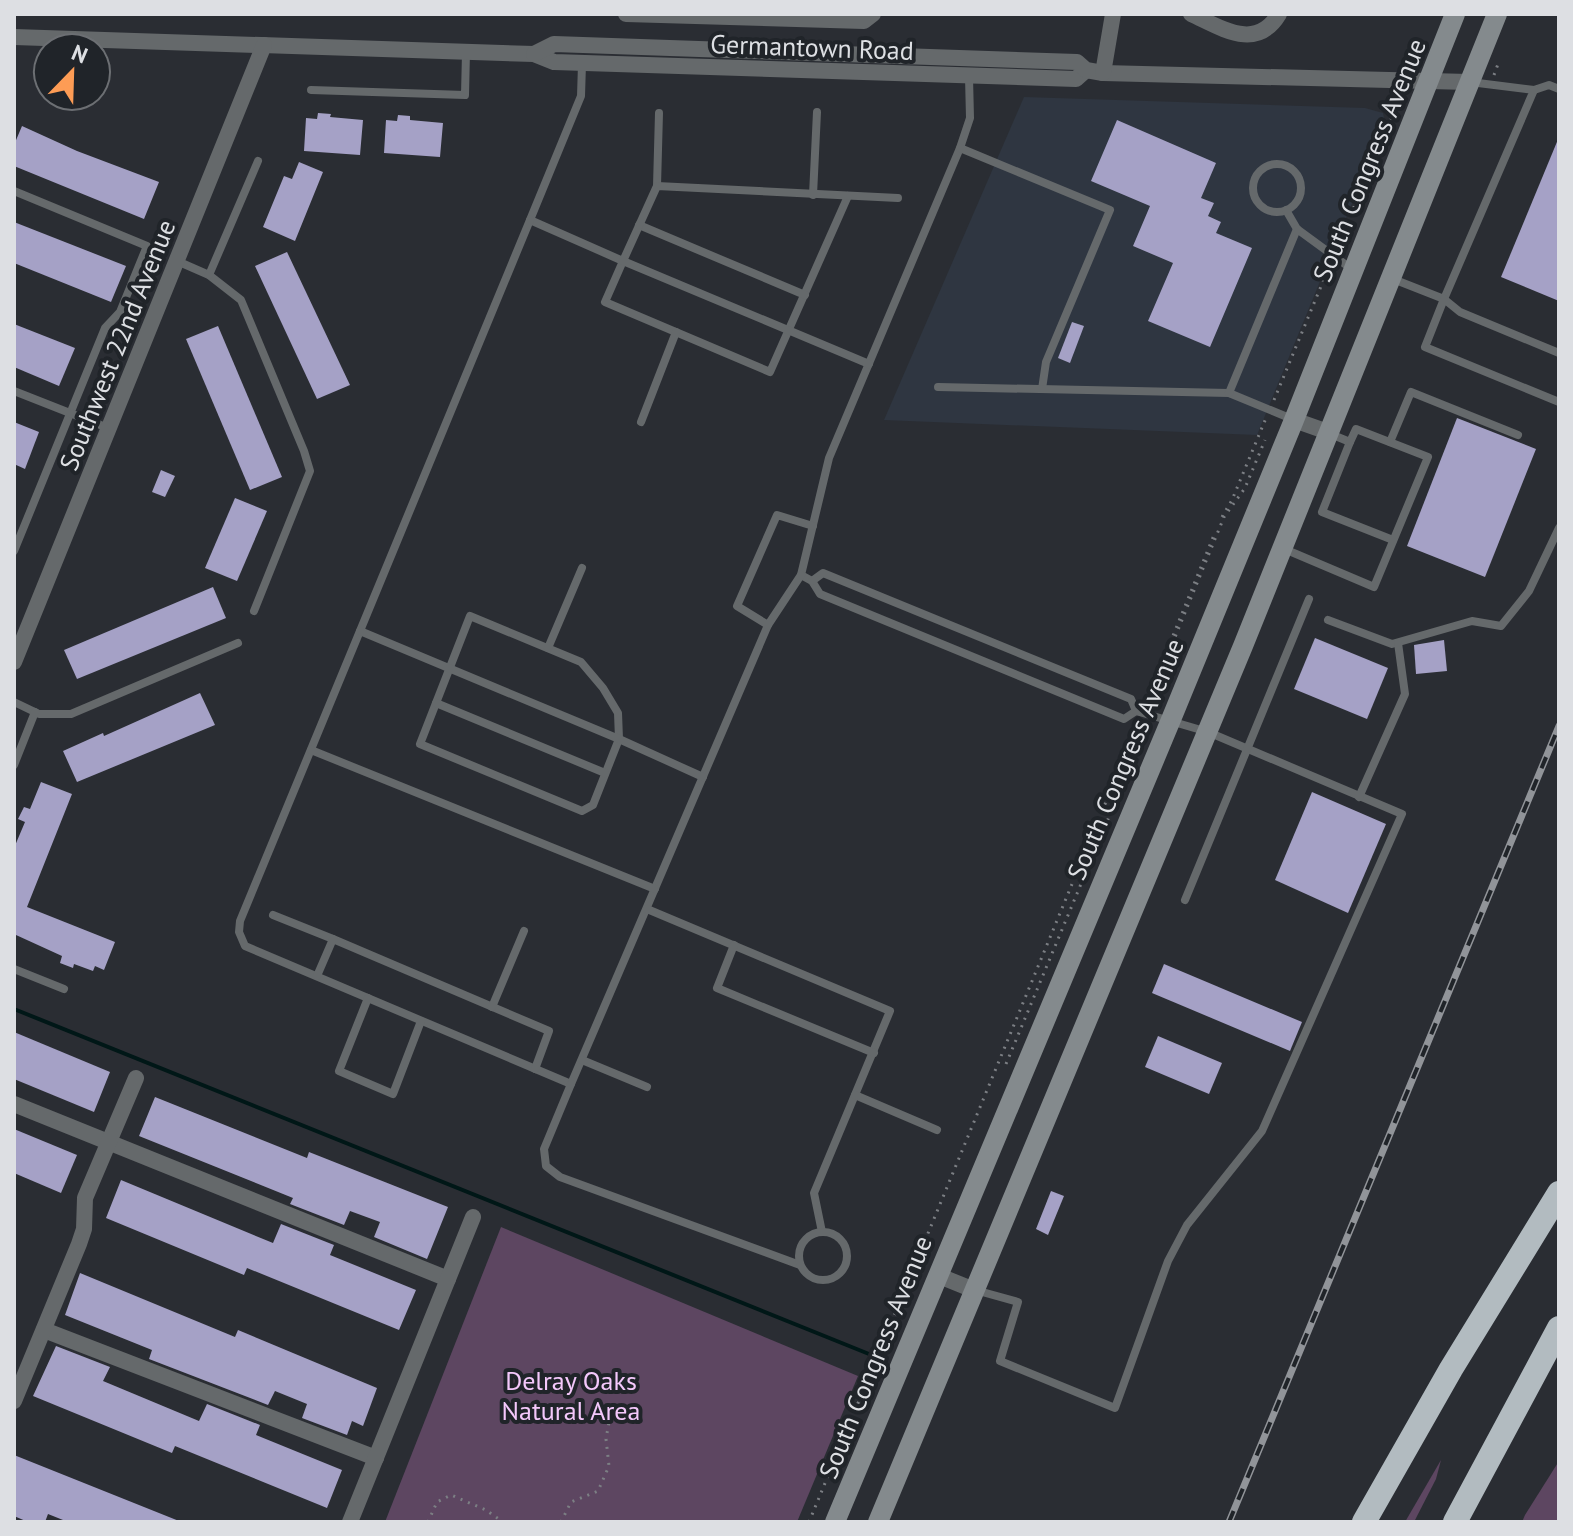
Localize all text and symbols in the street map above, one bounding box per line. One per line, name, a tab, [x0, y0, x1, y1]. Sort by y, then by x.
street label: Germantown Road	[710, 27, 914, 67]
north arrow	[32, 32, 112, 112]
street label: South Congress Avenue	[1305, 34, 1433, 286]
text: N	[68, 38, 92, 69]
street label: Southwest 22nd Avenue	[52, 215, 182, 475]
street label: South Congress Avenue	[1059, 633, 1191, 885]
street label: South Congress Avenue	[811, 1231, 939, 1483]
park label: Delray Oaks Natural Area	[502, 1364, 640, 1427]

